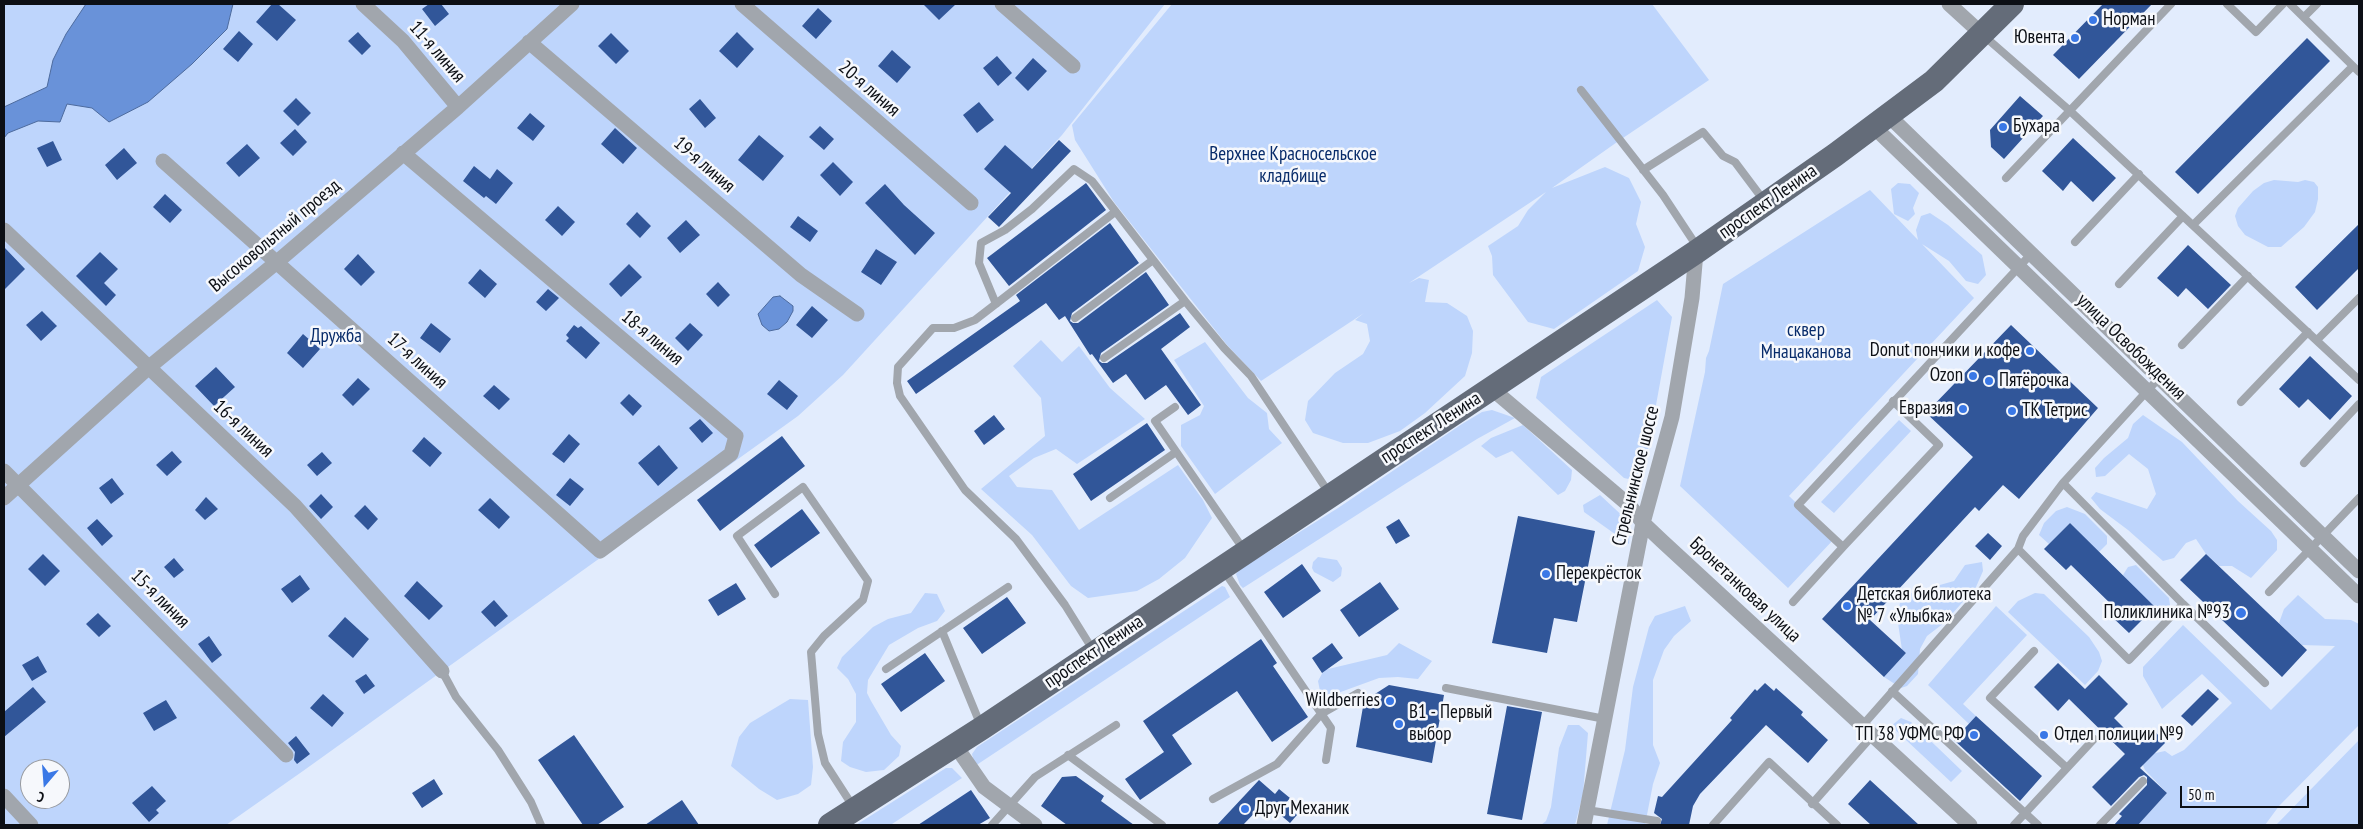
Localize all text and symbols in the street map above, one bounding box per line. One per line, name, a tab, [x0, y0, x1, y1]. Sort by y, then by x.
place label: Норман	[2103, 9, 2155, 31]
marker: Норман	[2087, 14, 2099, 26]
street label: 11-я линия	[404, 17, 470, 87]
place label: Ювента	[2014, 27, 2065, 49]
marker: Ювента	[2069, 32, 2081, 44]
street label: 20-я линия	[834, 56, 904, 122]
place label: Бухара	[2013, 116, 2060, 138]
marker: Бухара	[1997, 121, 2009, 133]
street label: 19-я линия	[669, 132, 739, 198]
park label: Верхнее Красносельское кладбище	[1209, 144, 1377, 188]
street label: проспект Ленина	[1714, 160, 1822, 244]
street label: Высоковольтный проезд	[205, 175, 345, 297]
street label: улица Освобождения	[2072, 289, 2190, 405]
street label: 18-я линия	[616, 305, 688, 371]
park label: сквер Мнацаканова	[1761, 320, 1851, 364]
park label: Дружба	[310, 326, 362, 348]
street label: 17-я линия	[382, 328, 452, 394]
place label: Donut пончики и кофе	[1870, 340, 2020, 362]
marker: Donut пончики и кофе	[2024, 345, 2036, 357]
place label: Ozon	[1930, 365, 1963, 387]
marker: Ozon	[1967, 370, 1979, 382]
place label: Пятёрочка	[1999, 370, 2069, 392]
marker: Пятёрочка	[1983, 375, 1995, 387]
street label: проспект Ленина	[1377, 387, 1485, 469]
street label: 16-я линия	[208, 395, 278, 463]
place label: Евразия	[1899, 398, 1953, 420]
place label: ТК Тетрис	[2022, 400, 2088, 422]
marker: Евразия	[1957, 403, 1969, 415]
street label: Стрельнинское шоссе	[1608, 404, 1664, 548]
marker: ТК Тетрис	[2006, 405, 2018, 417]
street label: Бронетанковая улица	[1685, 533, 1805, 647]
place label: Перекрёсток	[1556, 563, 1641, 585]
street label: 15-я линия	[126, 565, 194, 633]
marker: Перекрёсток	[1540, 568, 1552, 580]
place label: Детская библиотека № 7 «Улыбка»	[1857, 584, 1991, 628]
marker: Детская библиотека № 7 «Улыбка»	[1841, 600, 1853, 612]
place label: Поликлиника №93	[2104, 602, 2230, 624]
marker: Поликлиника №93	[2234, 606, 2248, 620]
street label: проспект Ленина	[1040, 610, 1148, 694]
place label: Wildberries	[1306, 690, 1380, 712]
marker: Wildberries	[1384, 695, 1396, 707]
place label: В1 - Первый выбор	[1409, 702, 1492, 746]
marker: В1 - Первый выбор	[1393, 718, 1405, 730]
place label: ТП 38 УФМС РФ	[1855, 724, 1964, 746]
place label: Отдел полиции №9	[2054, 724, 2184, 746]
marker: ТП 38 УФМС РФ	[1968, 729, 1980, 741]
marker: Отдел полиции №9	[2038, 729, 2050, 741]
north arrow	[20, 759, 70, 809]
scale bar	[2183, 776, 2312, 808]
text: 50 m	[2188, 785, 2214, 804]
text: С	[35, 788, 47, 807]
place label: Друг Механик	[1255, 798, 1349, 820]
marker: Друг Механик	[1239, 803, 1251, 815]

